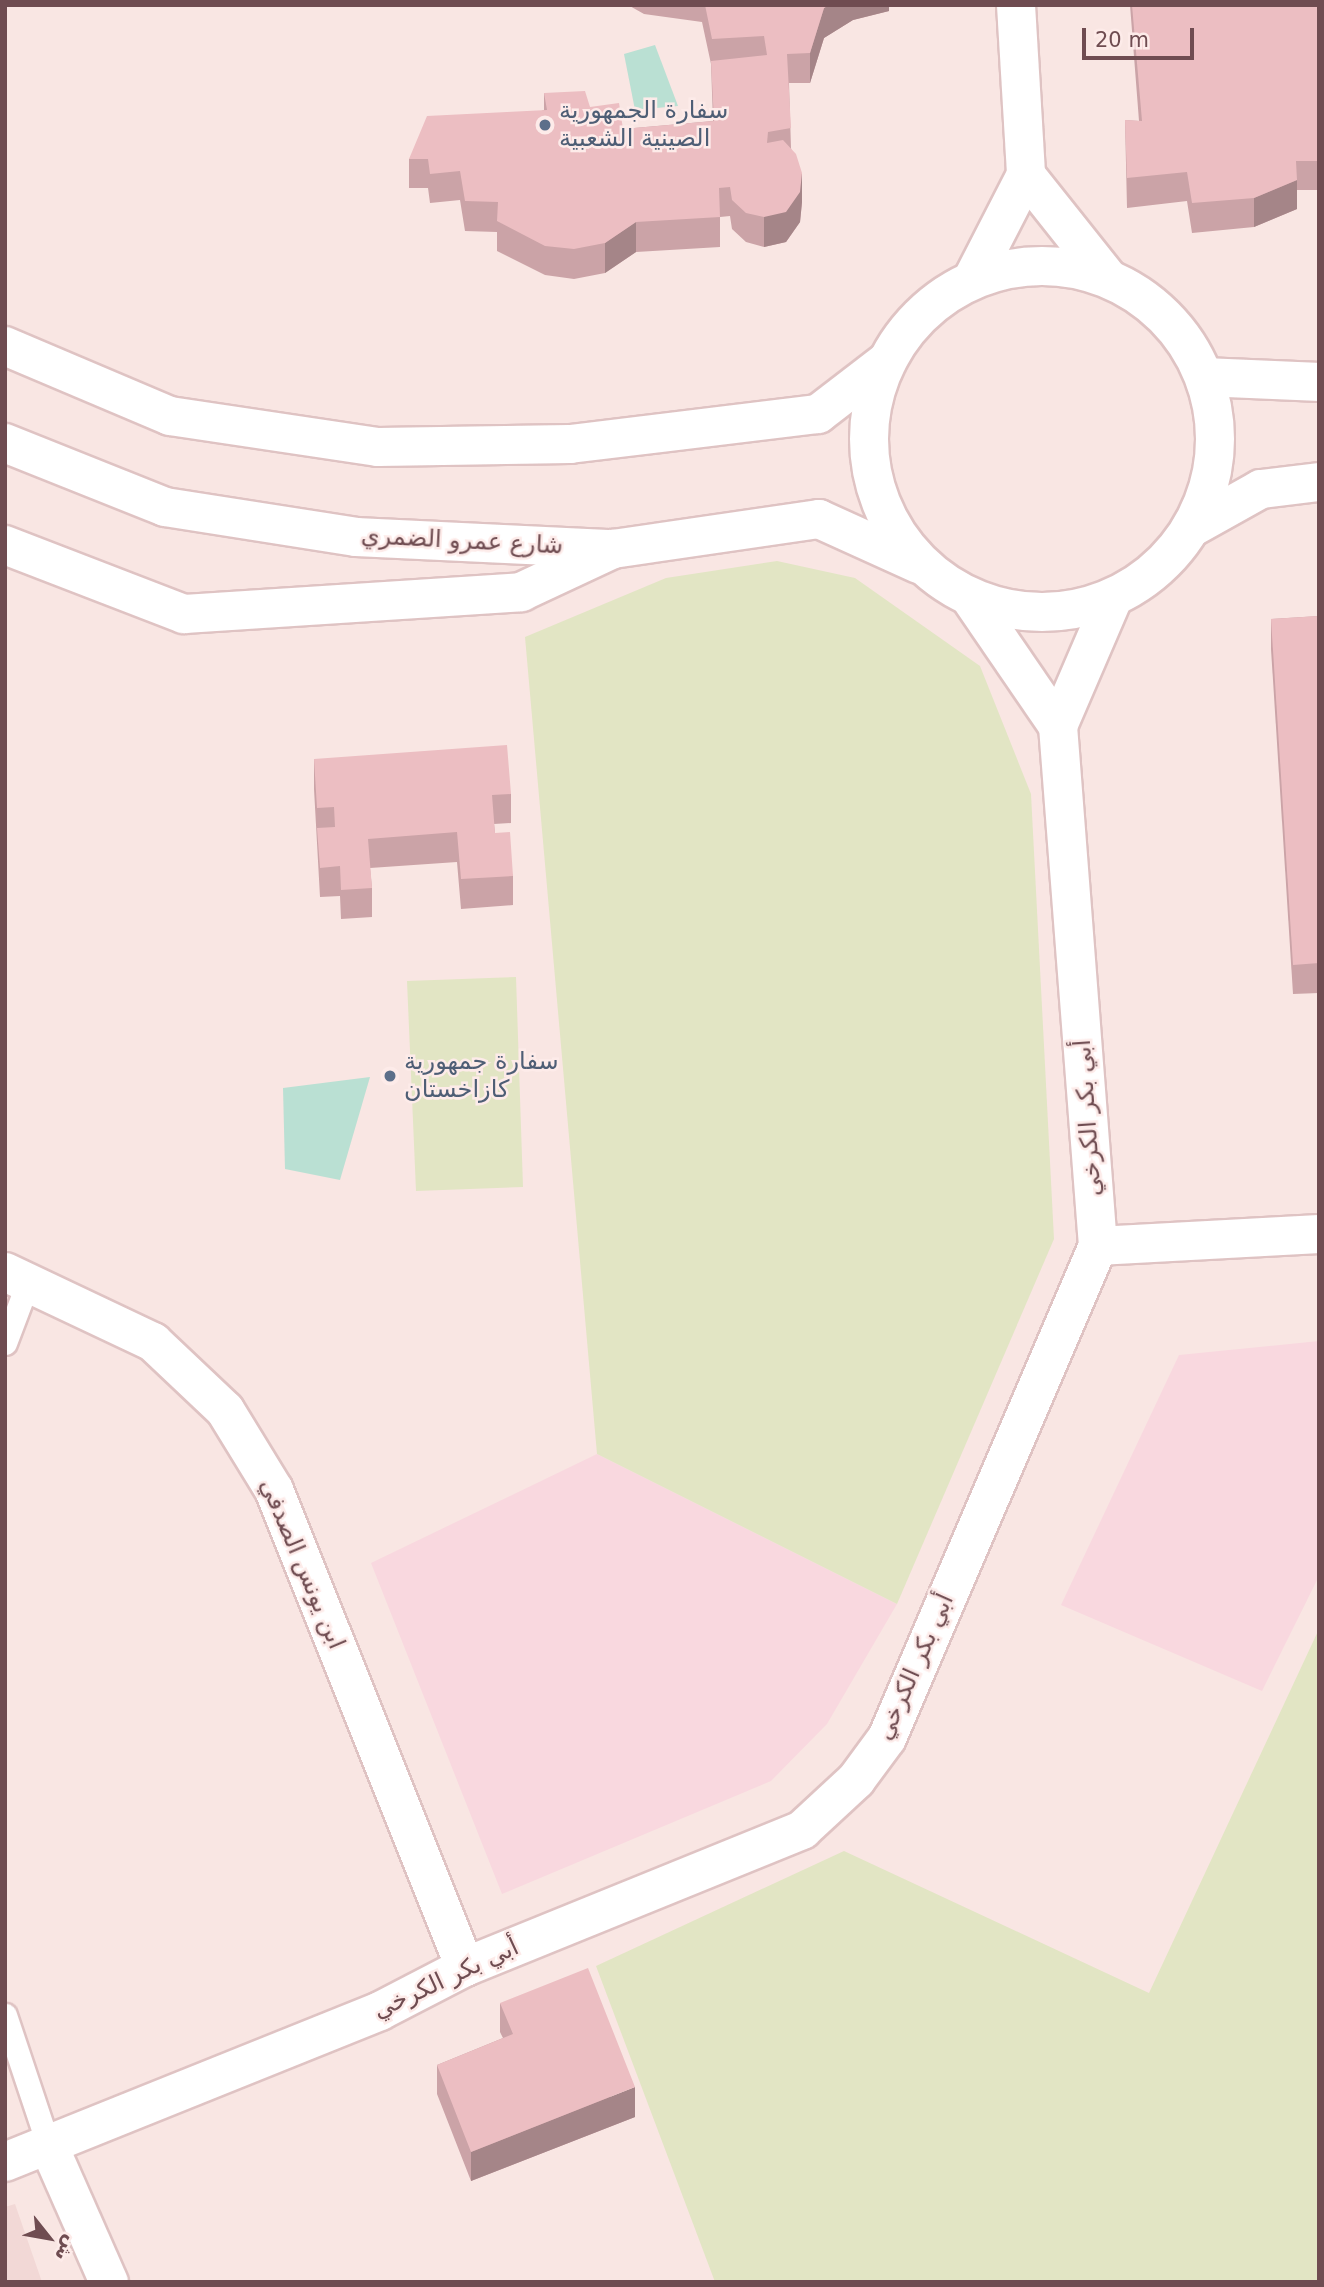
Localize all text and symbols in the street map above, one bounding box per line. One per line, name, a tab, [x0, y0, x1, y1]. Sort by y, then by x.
scale bar	[1086, 14, 1198, 58]
text: 20 m	[1095, 28, 1149, 52]
place label: سفارة الجمهورية الصينية الشعبية	[559, 97, 728, 153]
marker: سفارة الجمهورية الصينية الشعبية	[537, 117, 553, 133]
street label: شارع عمرو الضمري	[360, 521, 564, 561]
street label: أبي بكر الكرخي	[1068, 1039, 1108, 1197]
place label: سفارة جمهورية كازاخستان	[404, 1048, 559, 1104]
marker: سفارة جمهورية كازاخستان	[382, 1068, 398, 1084]
street label: ابن يونس الصدفي	[253, 1475, 351, 1653]
street label: أبي بكر الكرخي	[870, 1589, 960, 1745]
street label: أبي بكر الكرخي	[369, 1933, 523, 2025]
north arrow	[14, 2203, 84, 2273]
text: ش	[51, 2232, 83, 2266]

